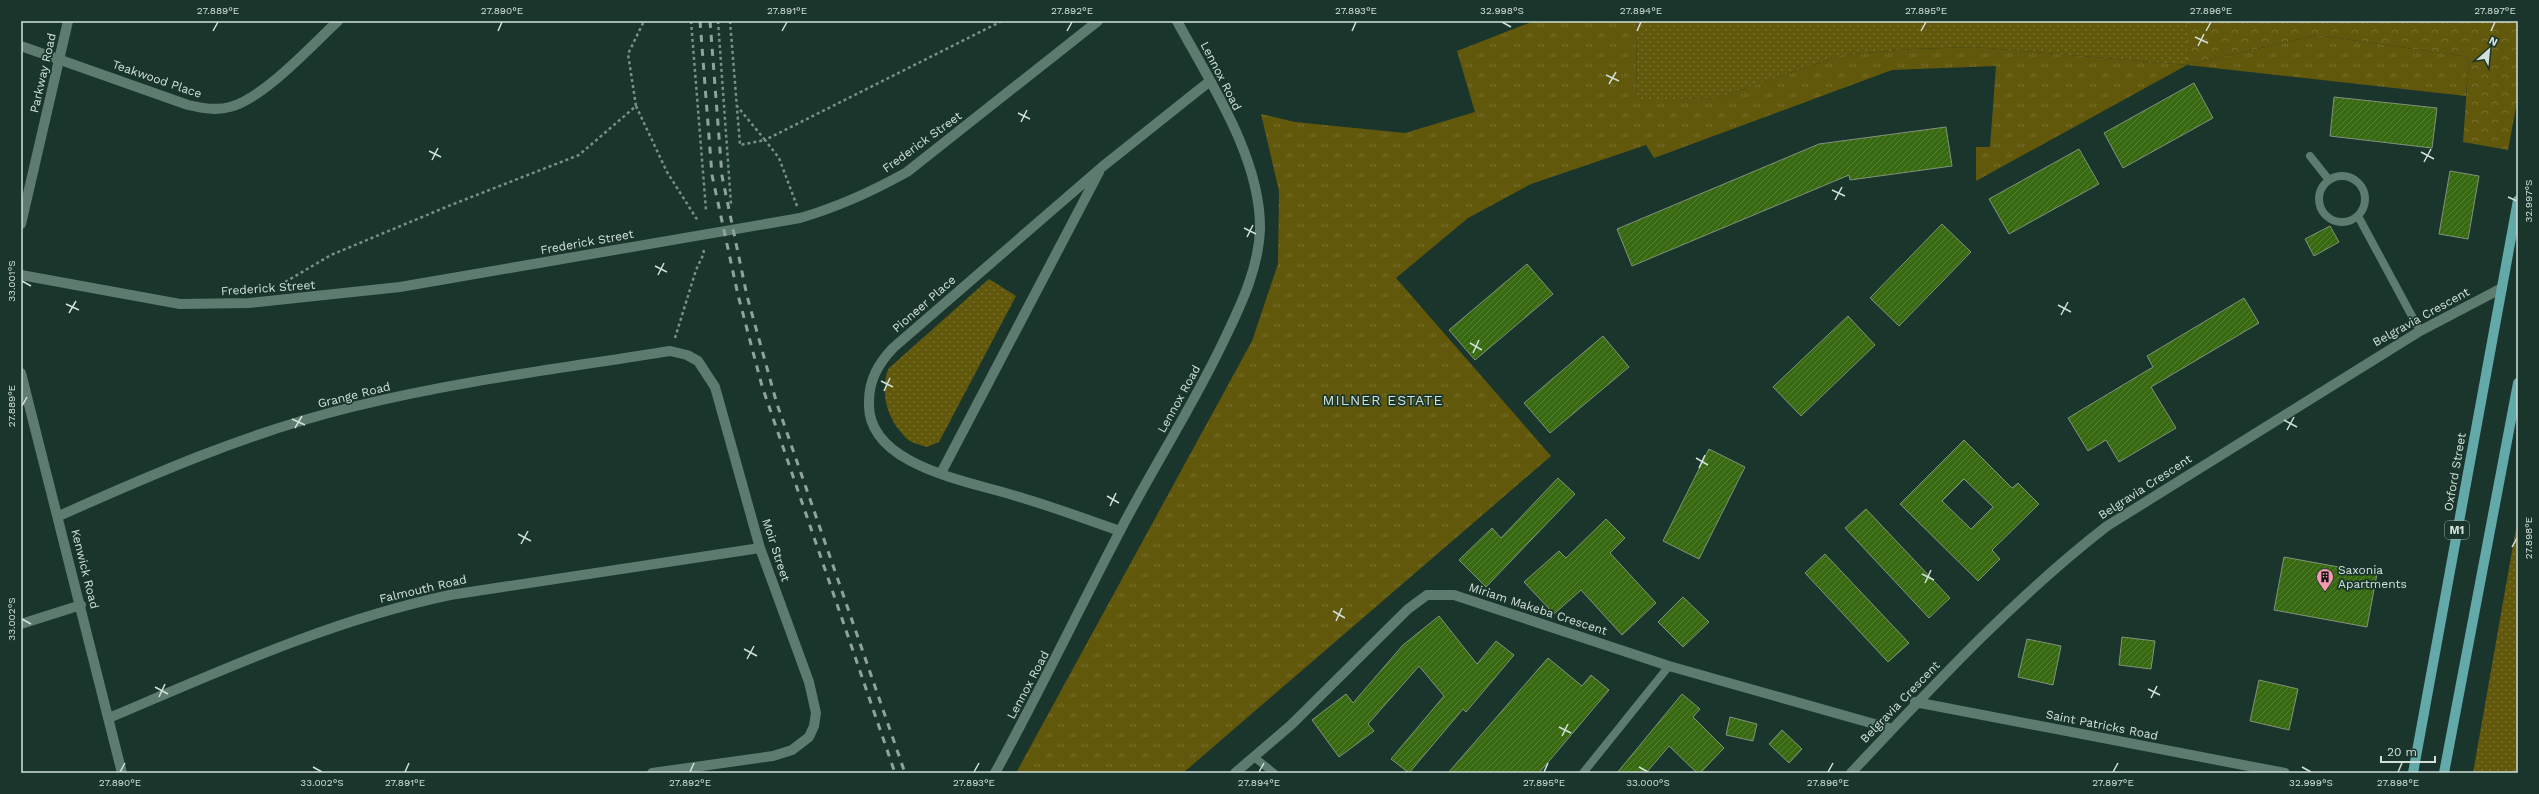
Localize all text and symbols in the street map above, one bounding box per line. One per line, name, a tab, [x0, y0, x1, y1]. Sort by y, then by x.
text: 27.889°E	[197, 5, 239, 16]
text: 27.890°E	[481, 5, 523, 16]
text: 27.891°E	[767, 5, 807, 16]
text: 27.892°E	[1051, 5, 1093, 16]
text: 27.893°E	[1335, 5, 1377, 16]
text: 32.998°S	[1480, 5, 1524, 16]
text: 27.894°E	[1620, 5, 1662, 16]
text: 27.895°E	[1905, 5, 1947, 16]
text: 27.896°E	[2190, 5, 2232, 16]
text: 27.897°E	[2474, 5, 2516, 16]
north arrow	[2469, 30, 2509, 70]
street label: Parkway Road	[27, 32, 59, 114]
text: N	[2487, 34, 2500, 49]
street label: Lennox Road	[1198, 39, 1244, 113]
street label: Teakwood Place	[110, 57, 204, 101]
street label: Frederick Street	[880, 109, 964, 175]
text: 32.997°S	[2523, 179, 2534, 223]
street label: Frederick Street	[539, 227, 635, 257]
text: 33.001°S	[6, 260, 17, 302]
street label: Pioneer Place	[890, 273, 959, 335]
street label: Frederick Street	[220, 278, 316, 298]
street label: Belgravia Crescent	[2370, 285, 2472, 349]
street label: Lennox Road	[1155, 363, 1203, 435]
street label: Grange Road	[316, 379, 392, 411]
text: 27.889°E	[6, 385, 17, 427]
district label: MILNER ESTATE	[1323, 392, 1443, 408]
street label: Oxford Street	[2441, 432, 2469, 512]
street label: Belgravia Crescent	[2096, 452, 2194, 522]
street label: Moir Street	[759, 517, 793, 583]
text: 27.898°E	[2523, 517, 2534, 559]
road number: M1	[2445, 521, 2469, 539]
street label: Kenwick Road	[68, 528, 102, 610]
place label: Saxonia Apartments	[2338, 563, 2407, 591]
building icon: Saxonia Apartments	[2315, 567, 2335, 592]
street label: Falmouth Road	[378, 572, 468, 606]
street label: Miriam Makeba Crescent	[1467, 580, 1609, 638]
text: 33.002°S	[6, 597, 17, 641]
street label: Lennox Road	[1004, 648, 1052, 722]
street label: Belgravia Crescent	[1857, 658, 1943, 746]
street label: Saint Patricks Road	[2045, 707, 2159, 743]
scale bar	[2381, 738, 2435, 764]
text: 20 m	[2387, 745, 2417, 759]
text: 27.890°E	[99, 777, 141, 788]
text: 33.002°S	[300, 777, 344, 788]
text: 27.891°E	[385, 777, 425, 788]
text: 27.892°E	[669, 777, 711, 788]
text: 27.893°E	[953, 777, 995, 788]
text: 27.894°E	[1238, 777, 1280, 788]
text: 27.895°E	[1523, 777, 1565, 788]
text: 33.000°S	[1626, 777, 1670, 788]
text: 27.896°E	[1807, 777, 1849, 788]
text: 27.897°E	[2092, 777, 2134, 788]
text: 32.999°S	[2289, 777, 2333, 788]
text: 27.898°E	[2377, 777, 2419, 788]

